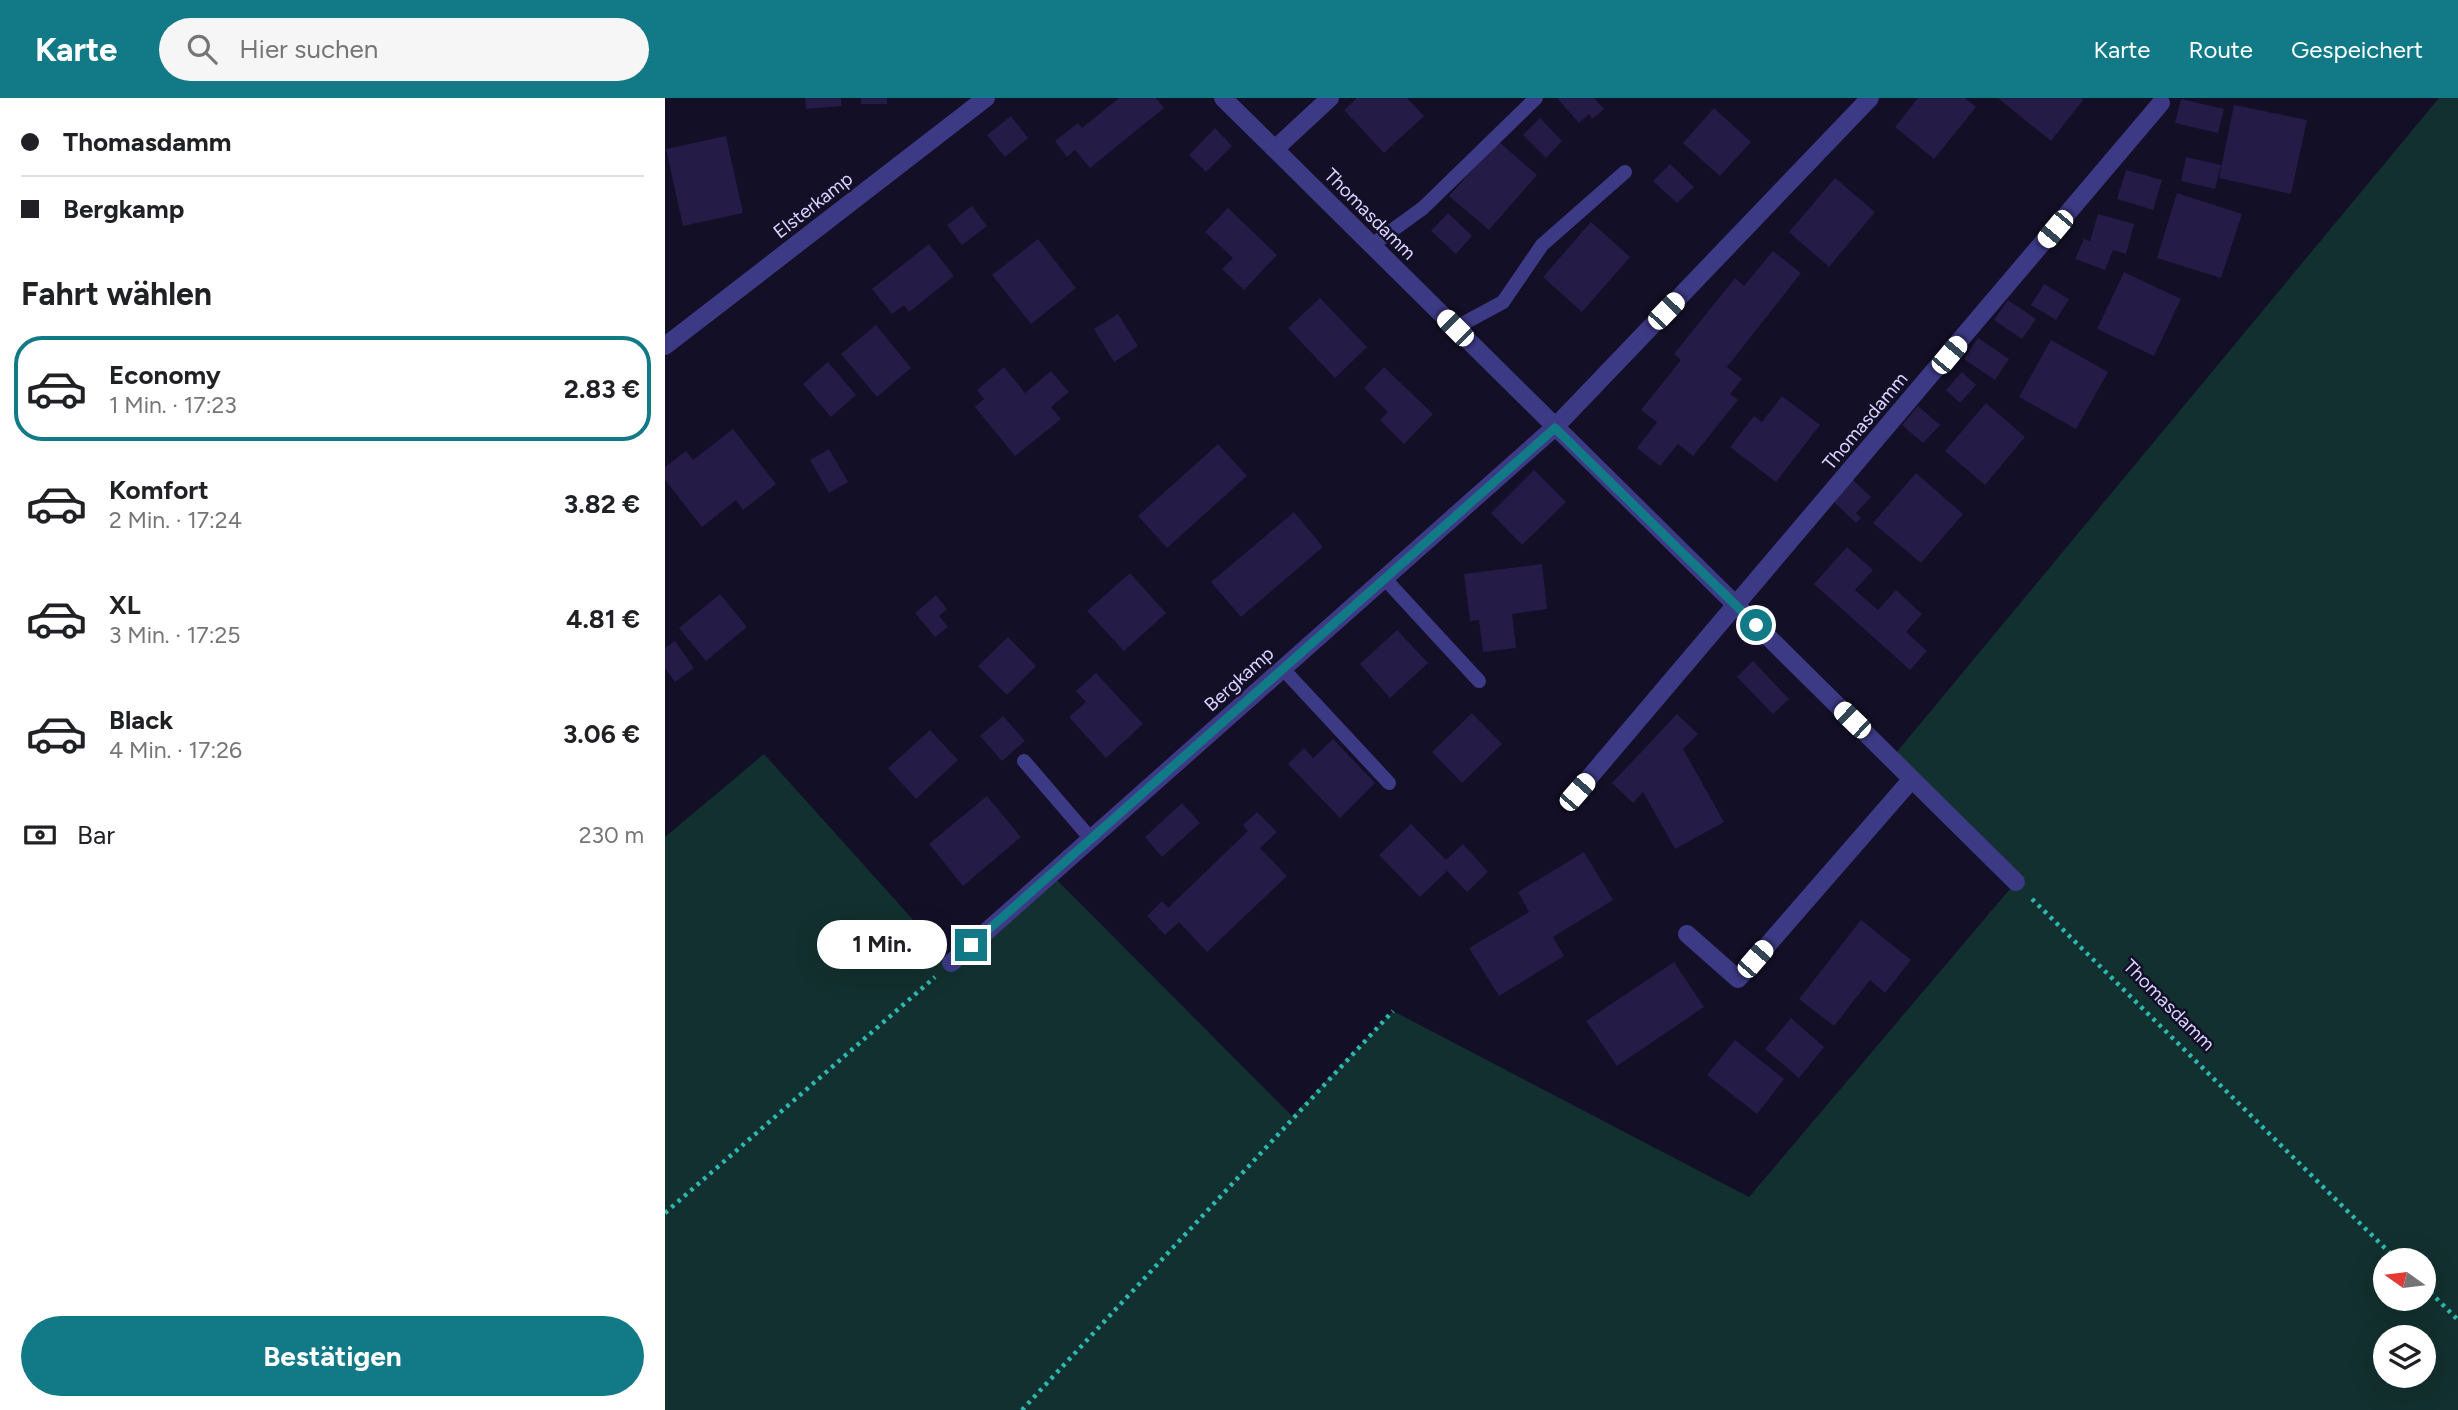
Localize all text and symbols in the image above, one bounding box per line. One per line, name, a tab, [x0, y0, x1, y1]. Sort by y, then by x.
search box	[159, 18, 649, 81]
text: Karte	[35, 30, 117, 69]
icon: search	[183, 30, 221, 68]
text: Hier suchen	[239, 33, 378, 65]
text: Karte	[2094, 35, 2150, 64]
text: Route	[2188, 35, 2253, 64]
text: Gespeichert	[2291, 35, 2423, 64]
text: Thomasdamm	[63, 126, 231, 158]
street label: Thomasdamm	[1319, 163, 1421, 265]
street label: Elsterkamp	[769, 167, 857, 243]
text: Bergkamp	[63, 193, 184, 225]
car	[2034, 206, 2077, 252]
text: Fahrt wählen	[21, 275, 212, 313]
car	[1644, 289, 1689, 333]
car	[1433, 306, 1478, 350]
car	[1928, 332, 1971, 378]
icon: car	[25, 357, 88, 420]
text: Economy	[109, 359, 221, 391]
street label: Thomasdamm	[1818, 368, 1912, 474]
text: 2.83 €	[564, 373, 640, 405]
text: 1 Min. · 17:23	[109, 391, 237, 419]
icon: car	[25, 472, 88, 535]
text: Komfort	[109, 474, 209, 506]
text: 3.82 €	[564, 488, 640, 520]
text: 2 Min. · 17:24	[109, 506, 242, 534]
icon: car	[25, 587, 88, 650]
text: XL	[109, 589, 141, 621]
text: 4.81 €	[566, 603, 640, 635]
route start	[1740, 609, 1772, 641]
text: 3 Min. · 17:25	[109, 621, 241, 649]
street label: Bergkamp	[1199, 642, 1279, 716]
car	[1830, 698, 1875, 742]
icon: car	[25, 702, 88, 765]
text: Black	[109, 704, 173, 736]
text: 3.06 €	[563, 718, 640, 750]
text: 4 Min. · 17:26	[109, 736, 242, 764]
car	[1556, 769, 1599, 815]
icon: cash	[21, 816, 59, 854]
text: Bar	[77, 819, 115, 851]
text: 230 m	[579, 821, 644, 849]
callout: 1 Min.	[817, 920, 947, 970]
route end	[955, 929, 987, 961]
text: 1 Min.	[852, 930, 912, 958]
car	[1734, 936, 1777, 982]
street label: Thomasdamm	[2118, 954, 2220, 1056]
north arrow	[2373, 1248, 2436, 1311]
map controls	[2373, 1248, 2436, 1388]
button: Bestätigen	[21, 1316, 644, 1396]
button: layers	[2373, 1325, 2436, 1388]

